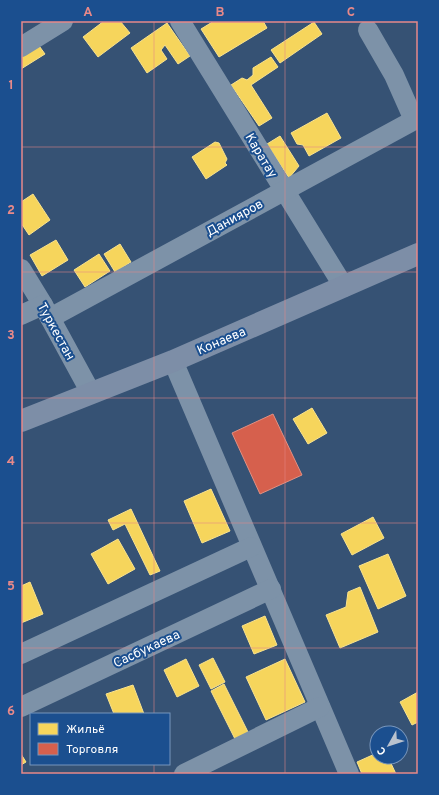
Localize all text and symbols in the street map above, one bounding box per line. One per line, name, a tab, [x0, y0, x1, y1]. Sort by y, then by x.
text: A	[83, 5, 93, 21]
text: B	[216, 5, 225, 21]
text: C	[347, 5, 355, 21]
text: 1	[8, 78, 14, 94]
street label: Каратау	[241, 131, 280, 181]
street label: Данияров	[204, 197, 266, 241]
text: 2	[7, 203, 15, 219]
street label: Туркестан	[33, 301, 78, 363]
street label: Конаева	[195, 324, 249, 359]
text: 3	[7, 328, 15, 344]
text: 4	[7, 454, 15, 470]
text: 5	[7, 579, 15, 595]
street label: Сасбукаева	[111, 627, 183, 672]
text: 6	[7, 704, 15, 720]
legend	[30, 713, 170, 765]
text: Жильё	[66, 722, 105, 738]
north arrow	[369, 725, 409, 765]
text: Торговля	[66, 742, 118, 758]
text: С	[374, 744, 390, 758]

